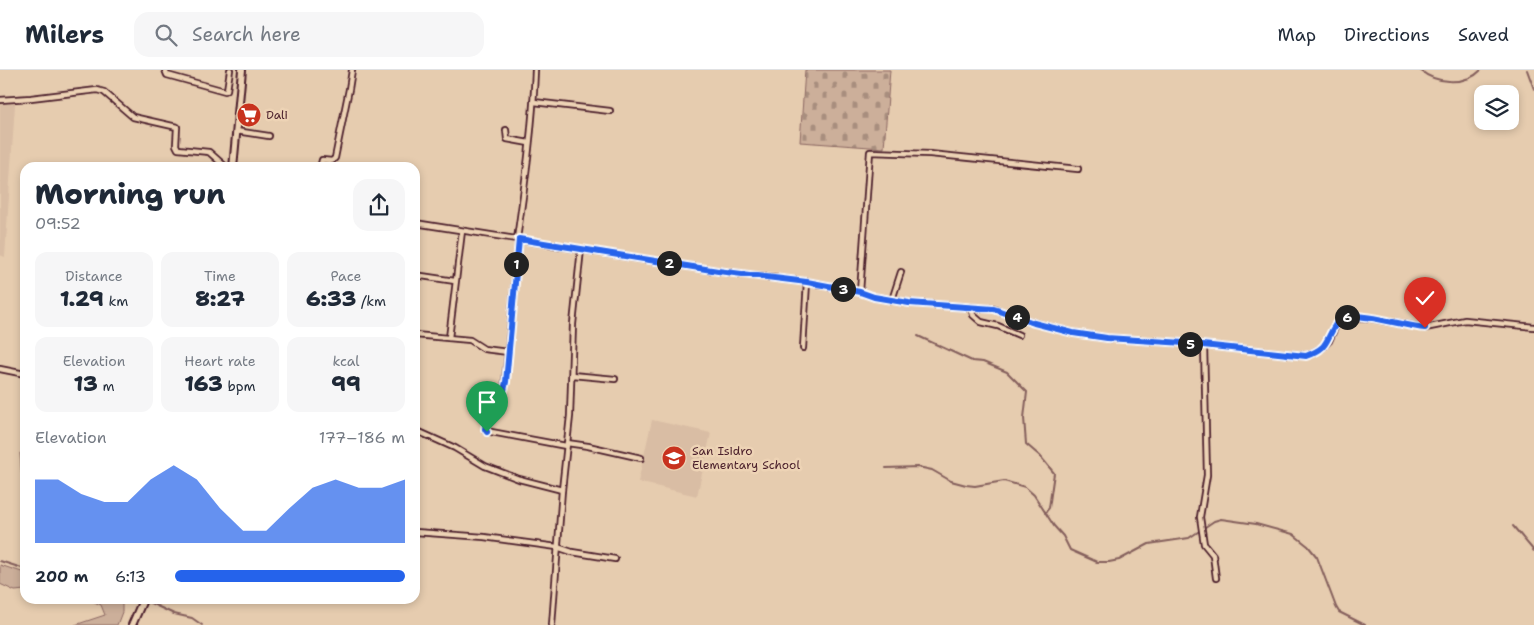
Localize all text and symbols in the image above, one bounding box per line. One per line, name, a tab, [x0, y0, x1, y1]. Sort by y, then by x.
search box	[134, 12, 484, 57]
text: Milers	[25, 19, 104, 51]
icon: search	[152, 21, 180, 49]
text: Search here	[192, 22, 301, 47]
text: Map	[1278, 23, 1316, 47]
text: Directions	[1344, 23, 1430, 47]
text: Saved	[1458, 23, 1509, 47]
map controls	[1474, 85, 1519, 130]
button: layers	[1474, 85, 1519, 130]
supermarket icon: Dali	[236, 102, 262, 128]
place label: Dali	[266, 107, 288, 123]
text: Morning run	[35, 175, 225, 213]
button: share	[353, 179, 405, 231]
text: 09:52	[35, 213, 81, 234]
pin: 2	[656, 250, 682, 276]
pin: 1	[504, 252, 528, 276]
text: 2	[665, 254, 674, 272]
text: 1	[513, 255, 520, 273]
text: Distance	[65, 267, 123, 285]
text: Time	[204, 267, 236, 285]
text: Pace	[331, 267, 361, 285]
pin: 3	[830, 276, 856, 302]
pin	[1404, 277, 1446, 328]
text: 3	[839, 280, 848, 298]
icon: check	[1411, 284, 1439, 312]
text: 1.29	[60, 285, 104, 313]
text: 8:27	[195, 285, 245, 313]
text: 6:33	[306, 285, 356, 313]
text: km	[104, 292, 128, 310]
text: /km	[356, 292, 386, 310]
pin: 4	[1004, 304, 1030, 330]
pin: 6	[1334, 304, 1360, 330]
text: 4	[1013, 308, 1022, 326]
text: 6	[1343, 308, 1352, 326]
pin: 5	[1178, 332, 1202, 356]
text: 5	[1186, 335, 1195, 353]
text: Elevation	[63, 352, 125, 370]
text: Heart rate	[184, 352, 256, 370]
text: kcal	[332, 352, 360, 370]
text: 13	[73, 370, 98, 398]
text: 163	[184, 370, 223, 398]
text: 99	[331, 370, 361, 398]
text: m	[98, 377, 115, 395]
text: bpm	[223, 377, 256, 395]
pin	[466, 381, 508, 432]
icon: arrive	[473, 388, 501, 416]
text: Elevation	[35, 427, 107, 448]
text: 177–186 m	[319, 427, 405, 448]
place label: San Isidro Elementary School	[692, 443, 800, 473]
school or university icon: San Isidro Elementary School	[661, 445, 687, 471]
text: 200 m	[35, 566, 88, 587]
text: 6:13	[115, 566, 146, 587]

